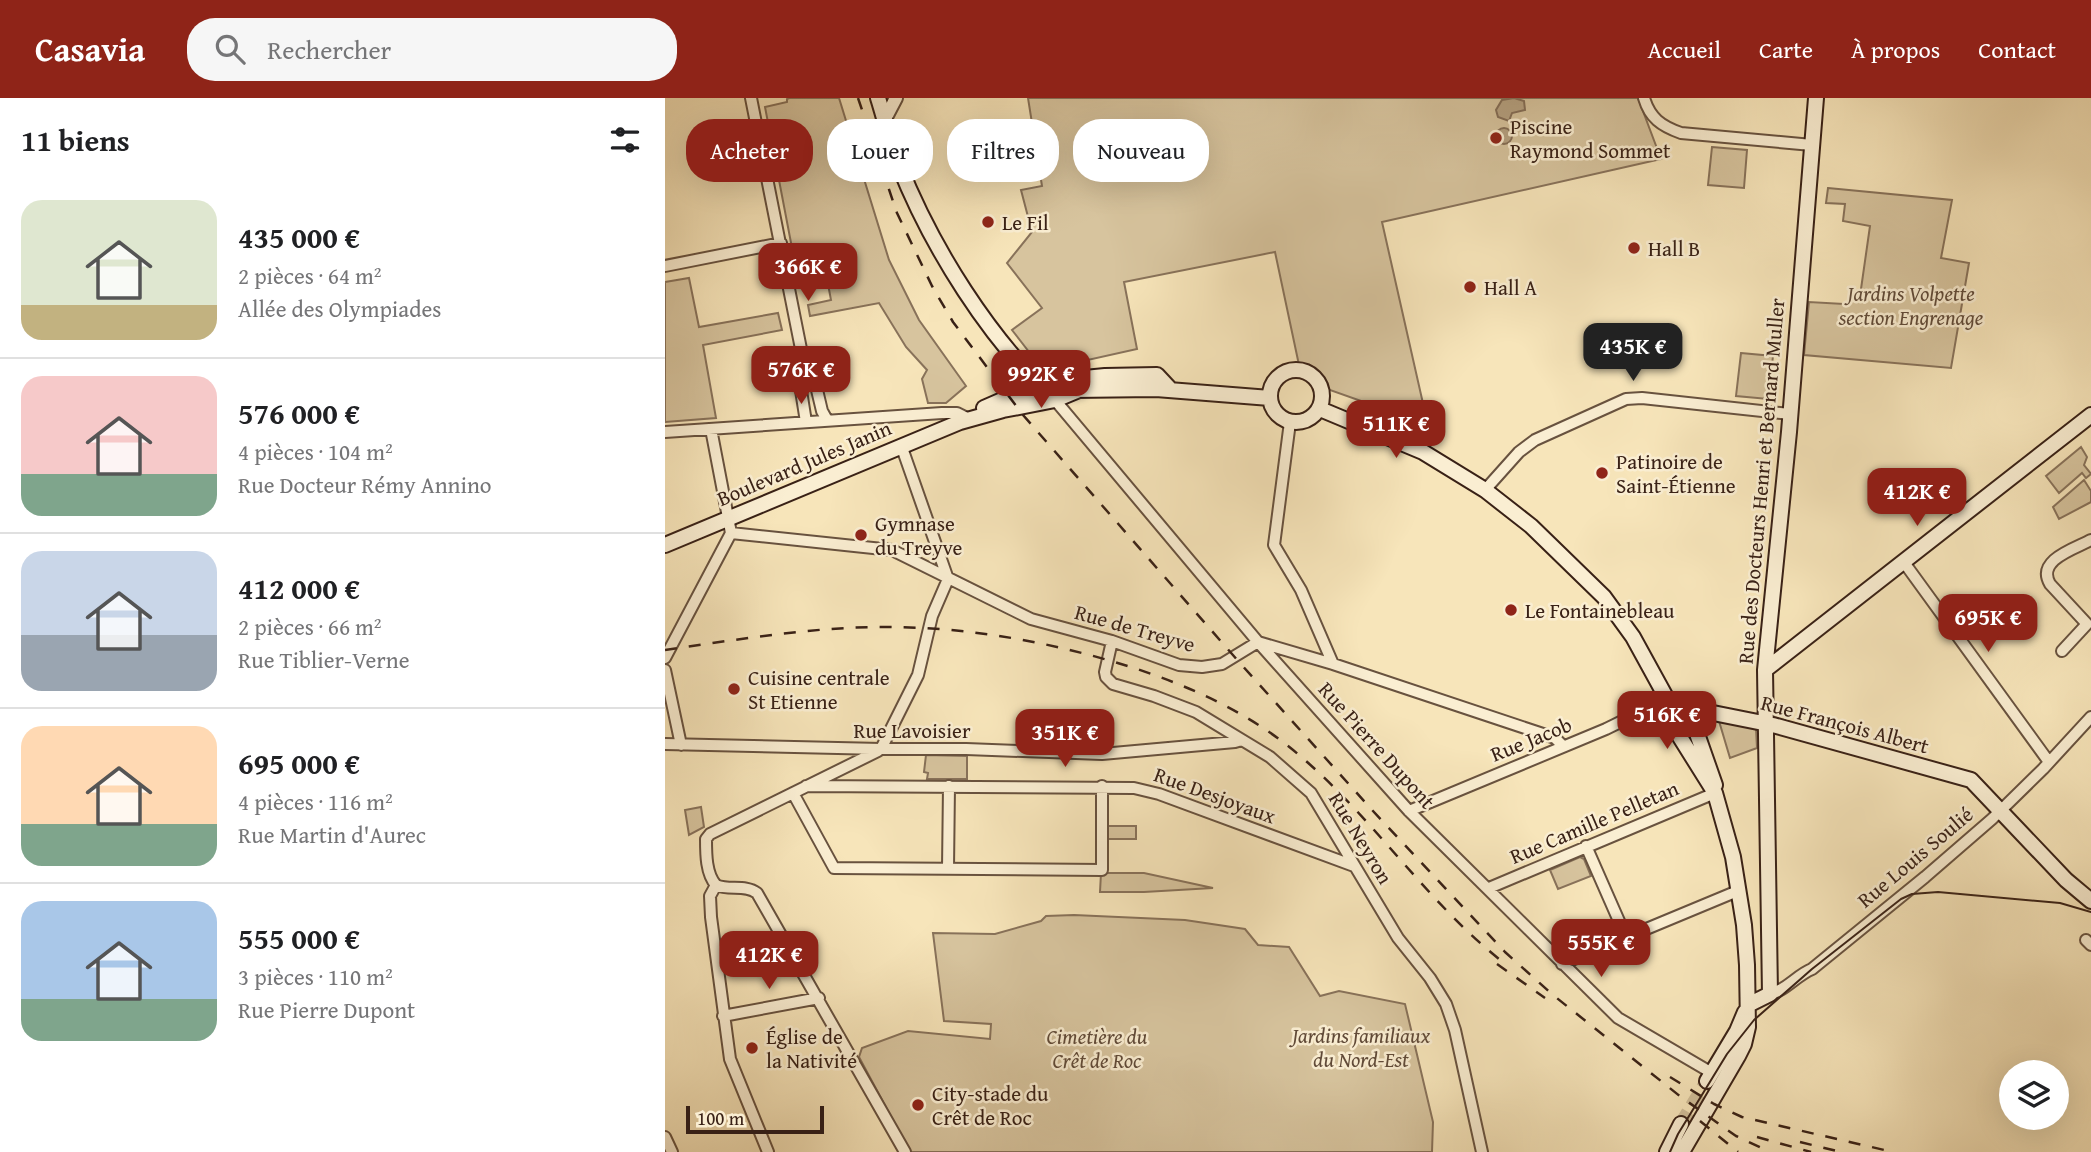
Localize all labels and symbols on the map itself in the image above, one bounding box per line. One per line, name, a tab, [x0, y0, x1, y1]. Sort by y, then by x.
place label: Piscine Raymond Sommet	[1510, 111, 1671, 166]
marker: Piscine Raymond Sommet	[1488, 130, 1504, 146]
place label: Le Fil	[1002, 207, 1049, 238]
marker: Le Fil	[980, 214, 996, 230]
place label: Hall B	[1648, 233, 1700, 264]
marker: Hall B	[1626, 240, 1642, 256]
pin: 366K €	[751, 244, 865, 303]
place label: Hall A	[1484, 272, 1537, 303]
park label: Jardins Volpette section Engrenage	[1838, 278, 1983, 333]
marker: Hall A	[1462, 279, 1478, 295]
street label: Rue des Docteurs Henri et Bernard Muller	[1730, 297, 1792, 665]
pin: 435K €	[1576, 324, 1690, 383]
pin: 576K €	[744, 346, 858, 406]
pin: 992K €	[984, 350, 1098, 410]
pin: 511K €	[1339, 400, 1453, 460]
street label: Boulevard Jules Janin	[712, 412, 896, 514]
place label: Patinoire de Saint-Étienne	[1616, 446, 1736, 501]
marker: Patinoire de Saint-Étienne	[1594, 465, 1610, 481]
pin: 412K €	[1860, 468, 1974, 528]
place label: Gymnase du Treyve	[875, 508, 963, 563]
marker: Gymnase du Treyve	[853, 527, 869, 543]
pin: 695K €	[1931, 594, 2045, 654]
place label: Le Fontainebleau	[1525, 595, 1675, 626]
street label: Rue de Treyve	[1071, 596, 1199, 660]
marker: Le Fontainebleau	[1503, 602, 1519, 618]
place label: Cuisine centrale St Etienne	[748, 662, 890, 717]
street label: Rue Pierre Dupont	[1311, 675, 1443, 816]
marker: Cuisine centrale St Etienne	[726, 681, 742, 697]
street label: Rue François Albert	[1758, 687, 1933, 761]
pin: 516K €	[1610, 692, 1724, 751]
street label: Rue Jacob	[1486, 709, 1576, 769]
pin: 351K €	[1008, 710, 1122, 769]
street label: Rue Lavoisier	[853, 715, 971, 746]
street label: Rue Desjoyaux	[1150, 759, 1280, 831]
street label: Rue Camille Pelletan	[1505, 772, 1683, 872]
street label: Rue Neyron	[1321, 786, 1401, 890]
street label: Rue Louis Soulié	[1850, 799, 1980, 915]
pin: 555K €	[1544, 920, 1658, 979]
pin: 412K €	[712, 932, 826, 991]
park label: Jardins familiaux du Nord-Est	[1289, 1020, 1431, 1075]
place label: Église de la Nativité	[766, 1021, 857, 1076]
park label: Cimetière du Crêt de Roc	[1047, 1021, 1148, 1076]
marker: Église de la Nativité	[744, 1040, 760, 1056]
place label: City-stade du Crêt de Roc	[932, 1078, 1049, 1133]
marker: City-stade du Crêt de Roc	[910, 1097, 926, 1113]
scale bar	[686, 1103, 824, 1135]

